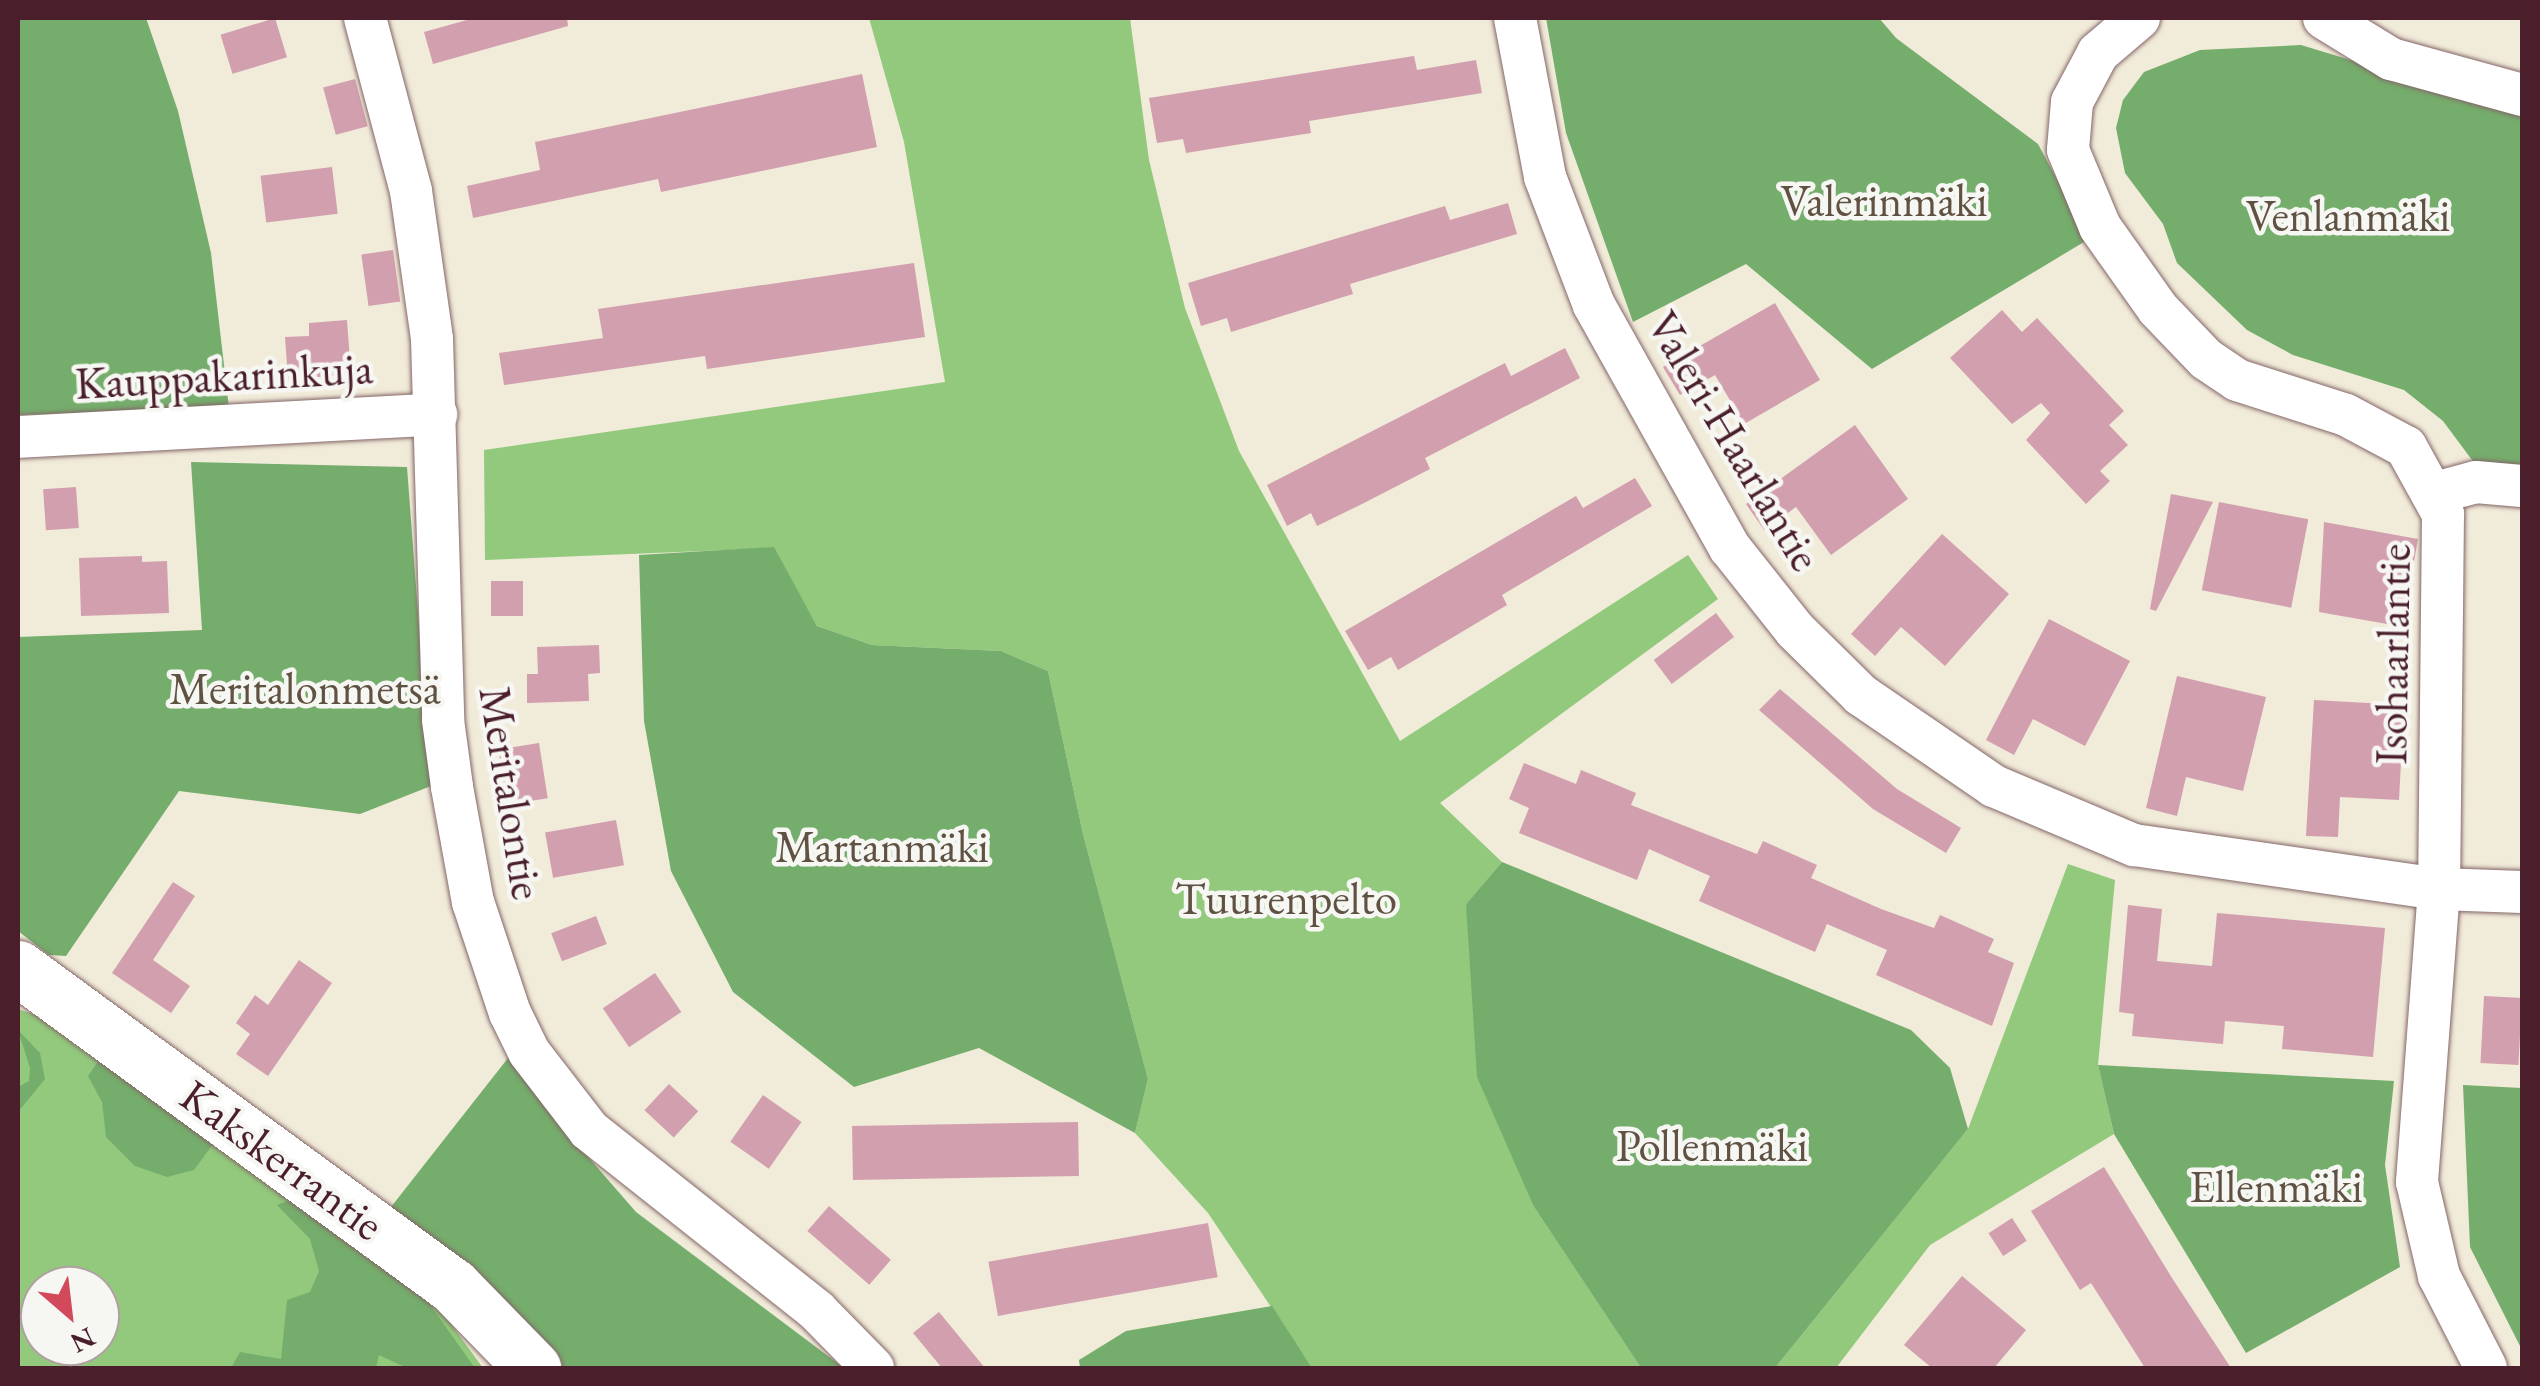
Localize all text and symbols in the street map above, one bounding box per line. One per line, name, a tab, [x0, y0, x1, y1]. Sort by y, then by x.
park label: Valerinmäki	[1781, 174, 1987, 228]
park label: Venlanmäki	[2246, 189, 2450, 243]
street label: Valeri-Haarlantie	[1635, 302, 1833, 580]
street label: Kauppakarinkuja	[74, 341, 374, 411]
street label: Isohaarlantie	[2364, 543, 2422, 765]
park label: Meritalonmetsä	[169, 662, 441, 716]
street label: Meritalontie	[468, 683, 554, 903]
park label: Martanmäki	[775, 820, 989, 874]
park label: Tuurenpelto	[1175, 872, 1397, 926]
street label: Kakskerrantie	[170, 1068, 394, 1252]
park label: Pollenmäki	[1616, 1119, 1808, 1173]
park label: Ellenmäki	[2189, 1160, 2363, 1214]
north arrow	[20, 1266, 120, 1366]
text: N	[65, 1320, 102, 1362]

